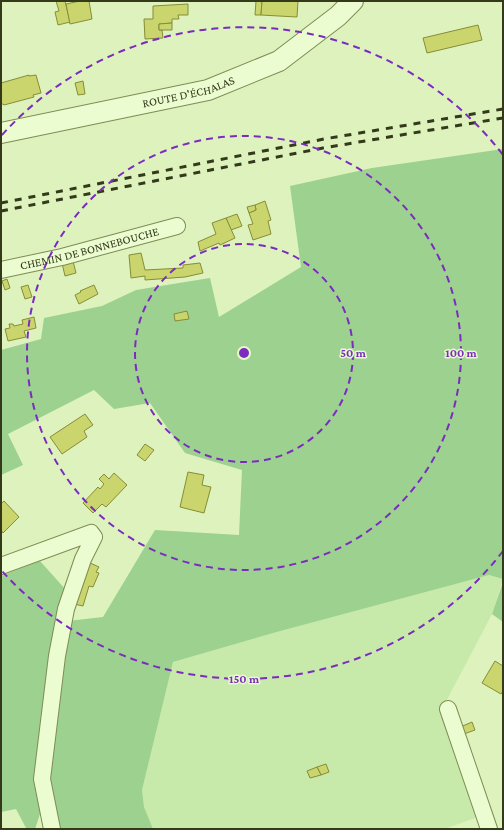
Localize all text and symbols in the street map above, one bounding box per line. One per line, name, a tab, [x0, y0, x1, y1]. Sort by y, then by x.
street label: ROUTE D'ÉCHALAS	[141, 73, 237, 110]
street label: CHEMIN DE BONNEBOUCHE	[19, 224, 161, 273]
centre of rings	[237, 346, 251, 360]
text: 50 m	[340, 346, 367, 360]
text: 100 m	[445, 346, 478, 360]
text: 150 m	[229, 672, 260, 686]

